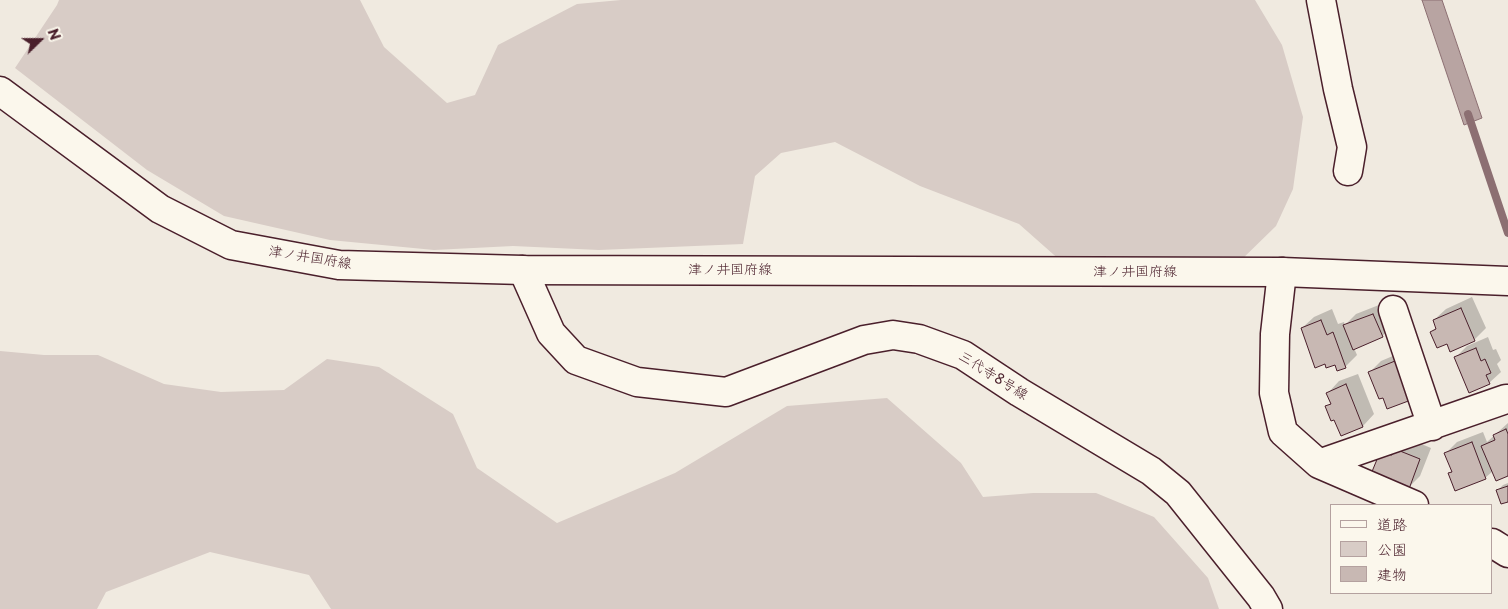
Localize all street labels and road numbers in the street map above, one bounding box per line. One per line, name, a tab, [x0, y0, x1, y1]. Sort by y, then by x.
street label: 津ノ井国府線	[267, 243, 353, 273]
street label: 津ノ井国府線	[688, 262, 772, 278]
street label: 津ノ井国府線	[1093, 264, 1177, 280]
street label: 三代寺8号線	[955, 348, 1031, 404]

